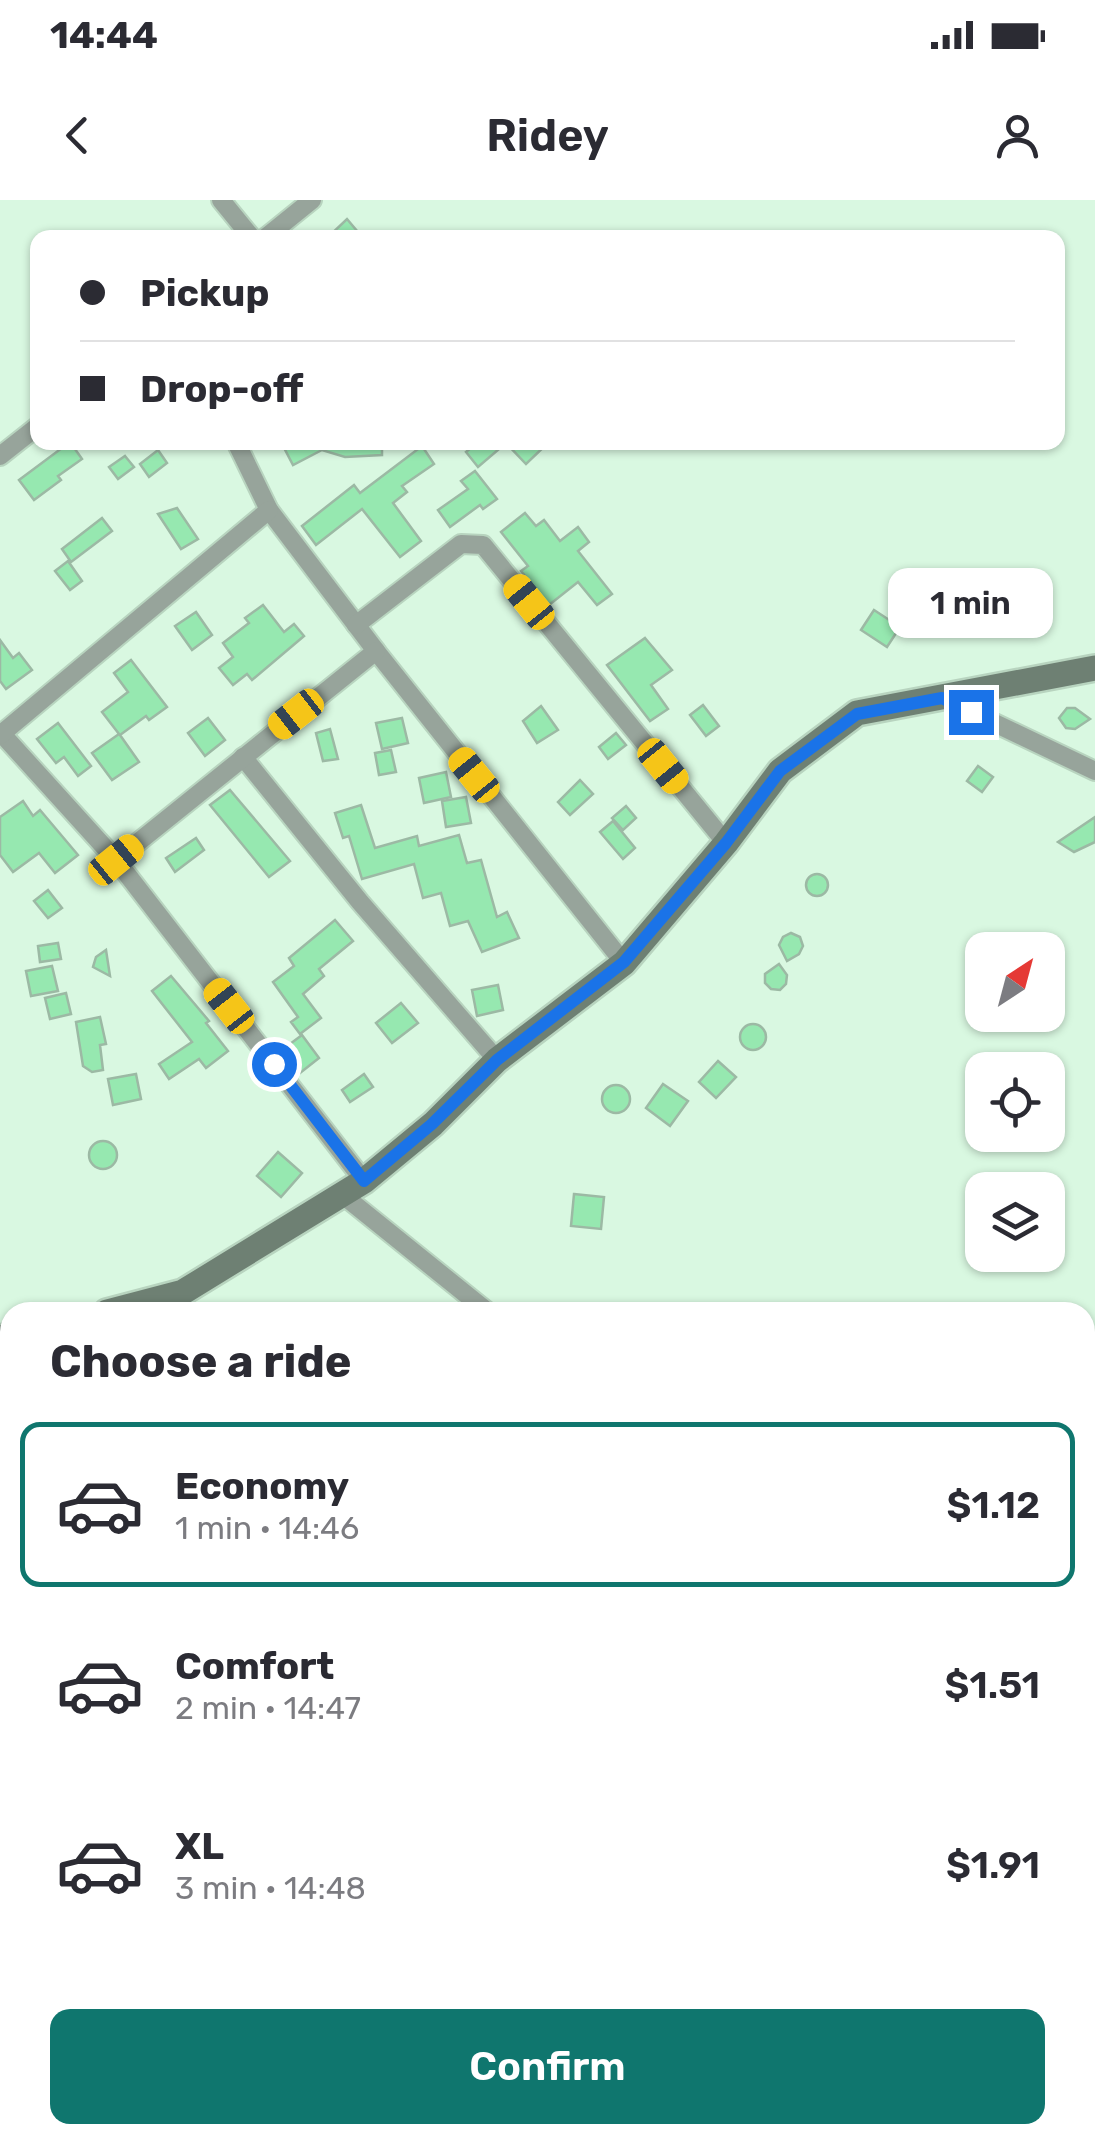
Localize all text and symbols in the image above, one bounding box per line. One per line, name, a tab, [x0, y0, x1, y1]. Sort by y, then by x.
text: 14:44	[50, 12, 158, 58]
icon: back	[50, 108, 105, 163]
icon: person	[990, 108, 1045, 163]
text: Ridey	[486, 109, 609, 162]
text: Pickup	[140, 270, 269, 316]
text: Drop-off	[140, 366, 303, 412]
callout: 1 min	[888, 567, 1054, 637]
car	[498, 569, 560, 635]
text: 1 min	[930, 584, 1011, 622]
car	[263, 684, 329, 744]
route end	[949, 690, 994, 735]
car	[632, 733, 694, 799]
car	[443, 742, 505, 808]
car	[83, 829, 149, 891]
north arrow	[965, 932, 1065, 1032]
map controls	[965, 932, 1065, 1272]
car	[199, 973, 259, 1039]
route start	[252, 1042, 297, 1087]
button: locate	[965, 1052, 1065, 1152]
button: layers	[965, 1172, 1065, 1272]
text: Choose a ride	[50, 1335, 352, 1388]
icon: car	[55, 1460, 145, 1550]
text: Economy	[175, 1463, 349, 1509]
text: $1.12	[947, 1482, 1040, 1528]
text: 1 min · 14:46	[175, 1509, 359, 1547]
icon: car	[55, 1640, 145, 1730]
text: Comfort	[175, 1643, 334, 1689]
text: $1.51	[945, 1662, 1040, 1708]
text: 2 min · 14:47	[175, 1689, 361, 1727]
icon: car	[55, 1820, 145, 1910]
text: XL	[175, 1823, 224, 1869]
text: $1.91	[946, 1842, 1040, 1888]
text: 3 min · 14:48	[175, 1869, 366, 1907]
button: Confirm	[50, 2009, 1045, 2124]

